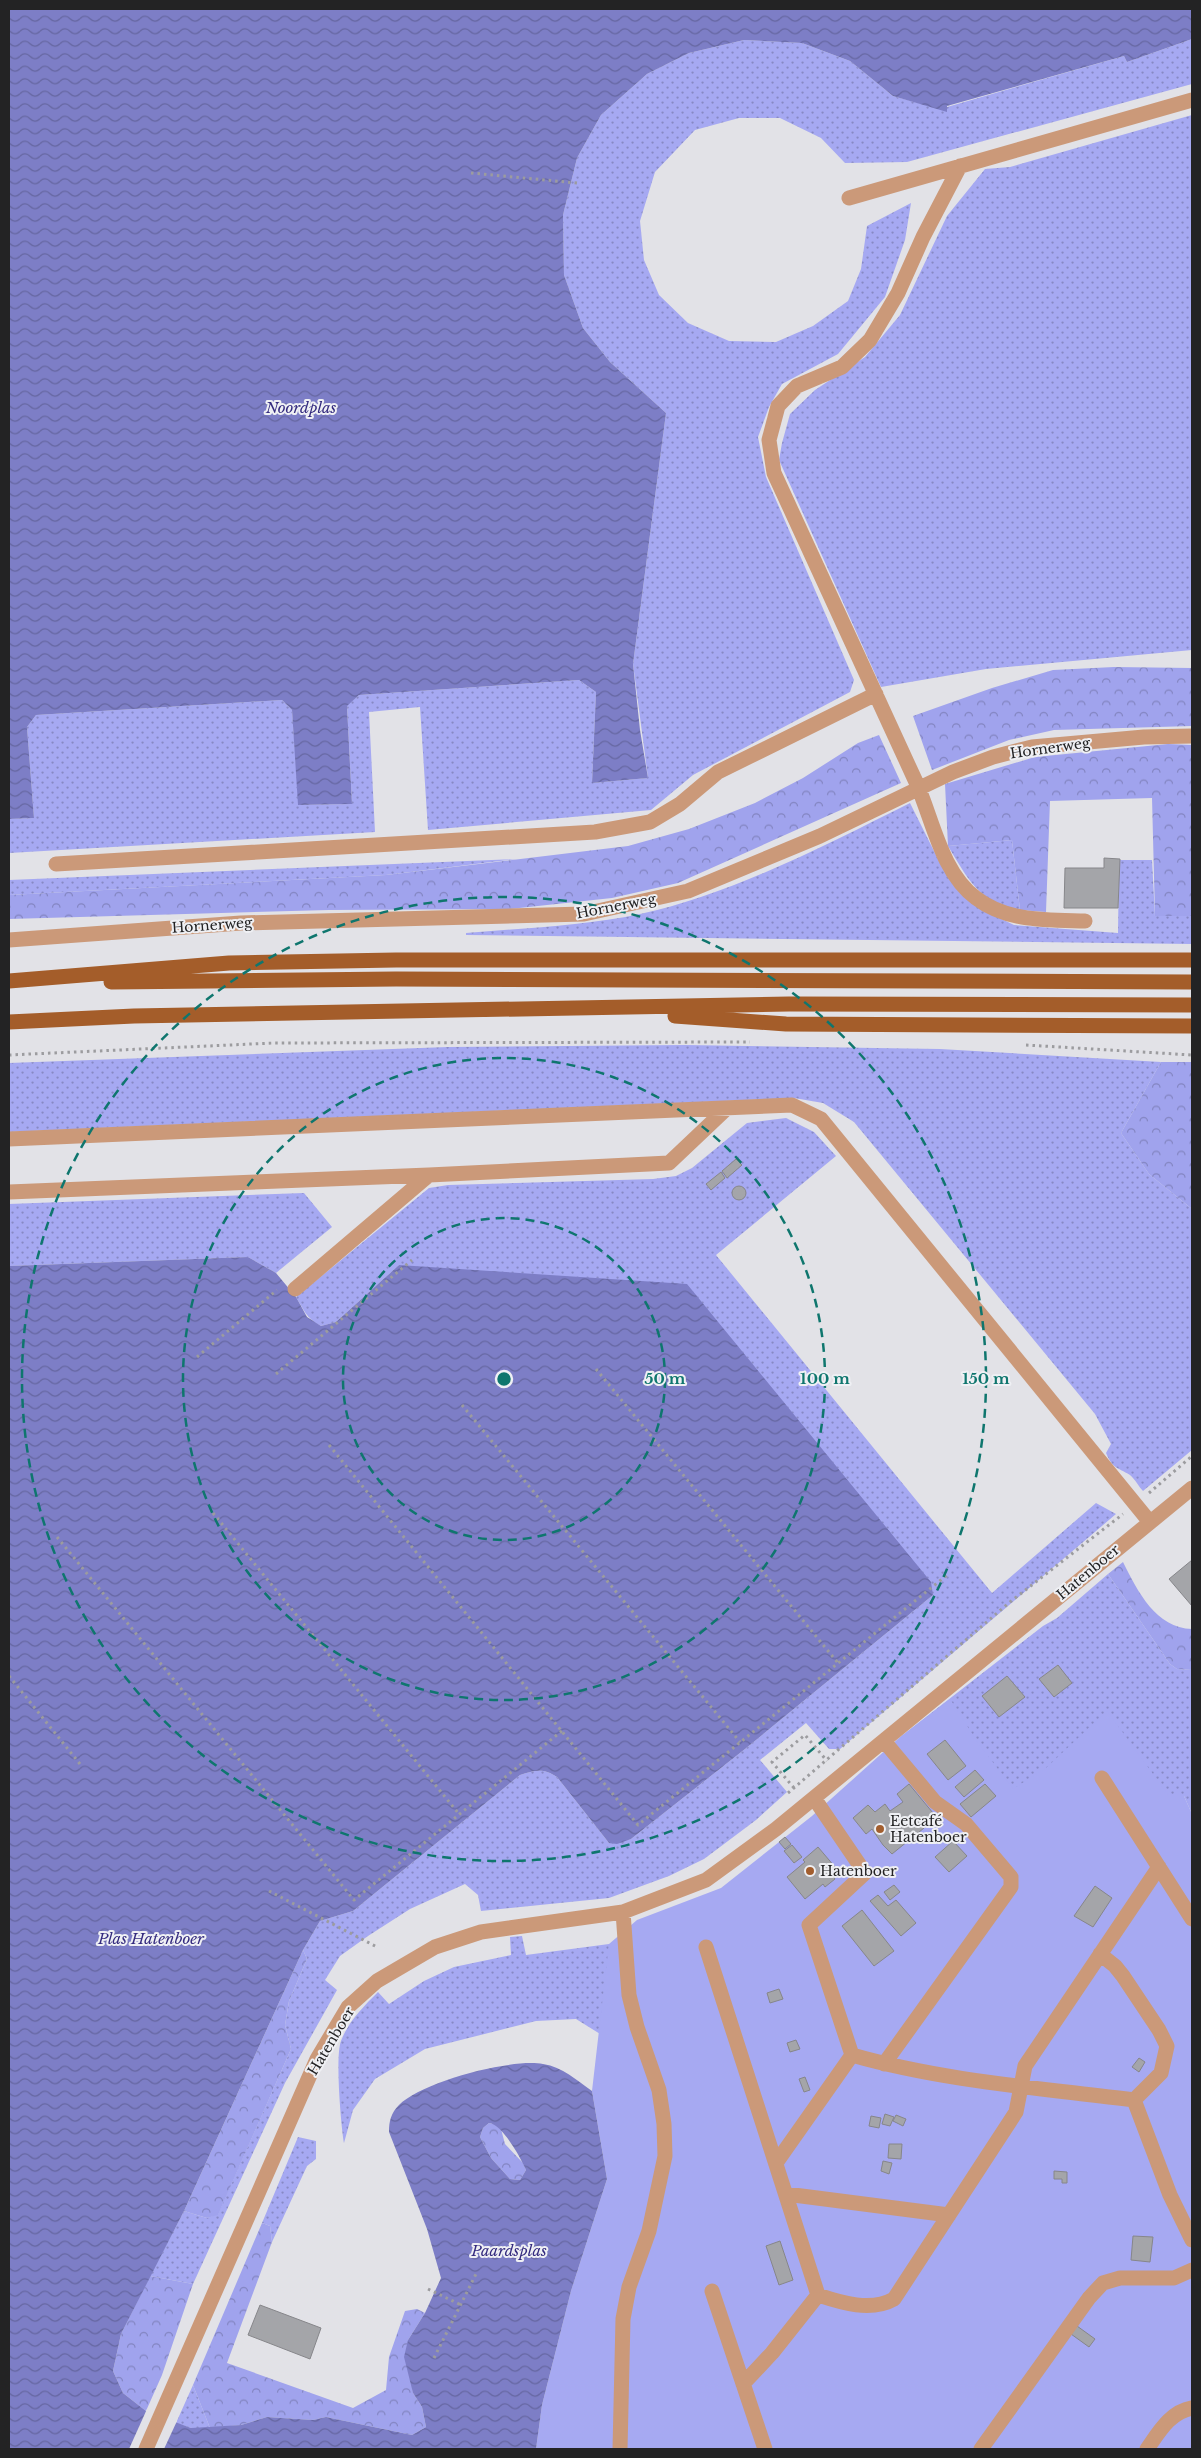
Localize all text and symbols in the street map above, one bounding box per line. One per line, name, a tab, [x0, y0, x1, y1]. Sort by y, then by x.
water label: Noordplas	[265, 398, 337, 417]
street label: Hornerweg	[1009, 733, 1092, 763]
street label: Hornerweg	[575, 889, 658, 923]
street label: Hornerweg	[171, 913, 254, 937]
text: 50 m	[645, 1369, 686, 1388]
text: 100 m	[800, 1369, 850, 1388]
text: 150 m	[962, 1369, 1010, 1388]
centre of rings	[495, 1370, 513, 1388]
street label: Hatenboer	[1053, 1540, 1123, 1604]
place label: Eetcafé Hatenboer	[890, 1812, 967, 1846]
marker: Eetcafé Hatenboer	[874, 1823, 886, 1835]
place label: Hatenboer	[820, 1862, 897, 1880]
marker: Hatenboer	[804, 1865, 816, 1877]
water label: Plas Hatenboer	[97, 1929, 205, 1948]
street label: Hatenboer	[304, 2003, 359, 2079]
water label: Paardsplas	[470, 2241, 547, 2260]

